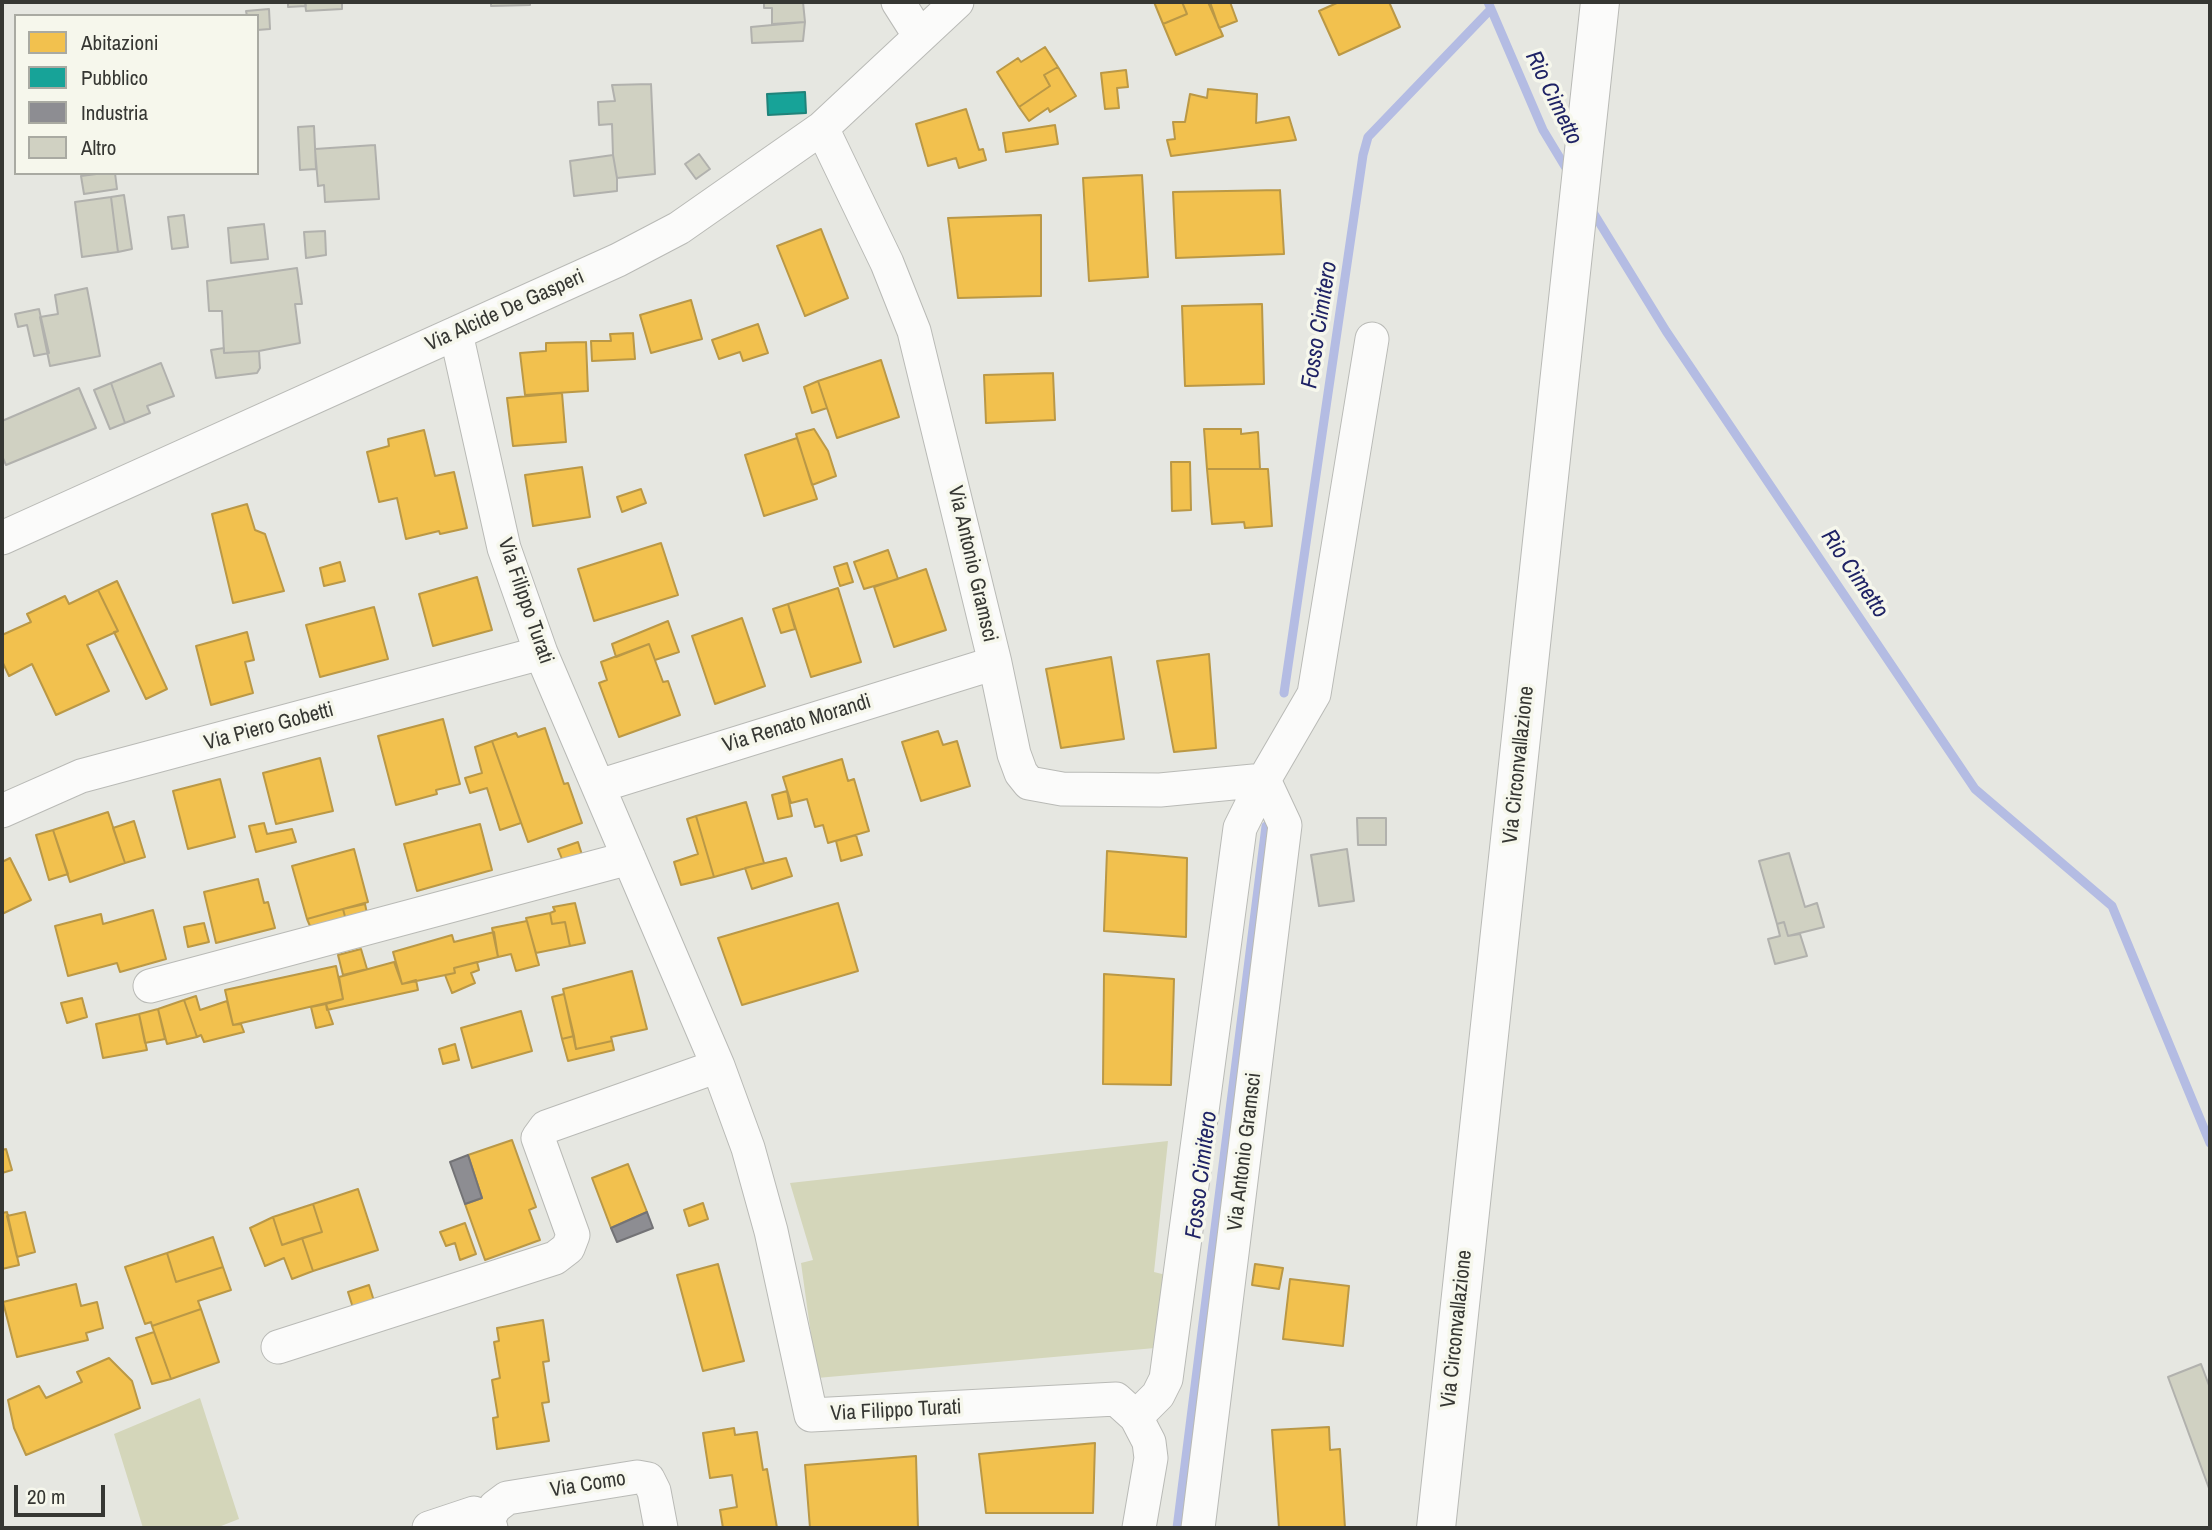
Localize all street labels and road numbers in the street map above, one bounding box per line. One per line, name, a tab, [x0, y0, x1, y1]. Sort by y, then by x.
street label: Via Alcide De Gasperi	[422, 265, 588, 357]
street label: Via Antonio Gramsci	[942, 483, 1002, 645]
street label: Via Filippo Turati	[492, 535, 558, 667]
street label: Via Circonvallazione	[1498, 685, 1540, 845]
street label: Via Renato Morandi	[720, 689, 874, 759]
street label: Via Piero Gobetti	[202, 698, 336, 756]
street label: Via Antonio Gramsci	[1223, 1071, 1267, 1233]
street label: Via Circonvallazione	[1436, 1249, 1478, 1409]
street label: Via Filippo Turati	[830, 1395, 962, 1427]
street label: Via Como	[548, 1467, 628, 1503]

